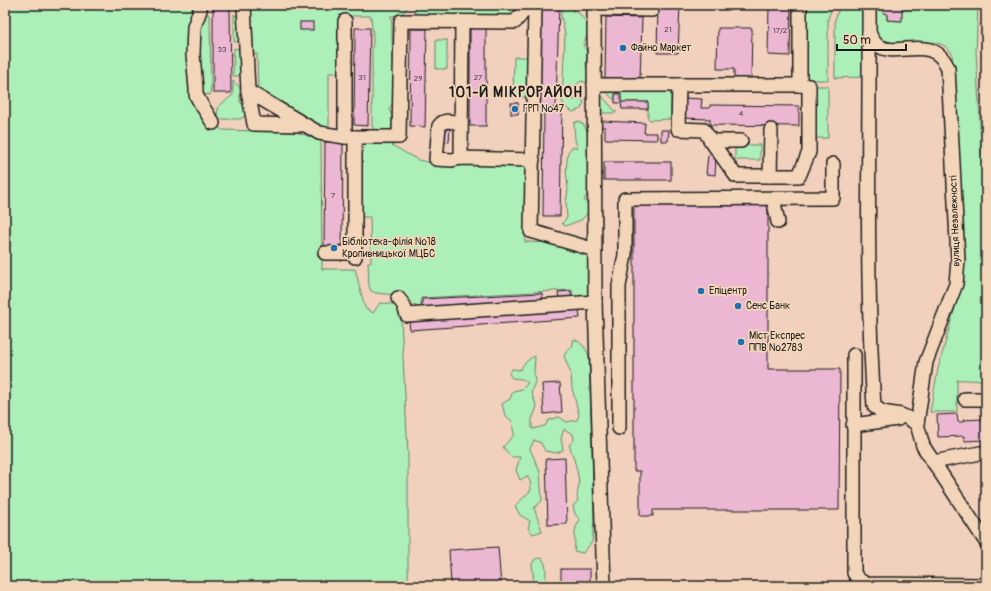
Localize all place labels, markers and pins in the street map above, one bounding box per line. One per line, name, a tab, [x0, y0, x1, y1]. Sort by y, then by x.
place label: Файно Маркет	[631, 42, 691, 54]
marker: Файно Маркет	[618, 43, 628, 53]
place label: ГРП №47	[523, 103, 565, 115]
marker: ГРП №47	[510, 104, 520, 114]
place label: Бібліотека-філія №18 Кропивницької МЦБС	[342, 236, 436, 260]
marker: Бібліотека-філія №18 Кропивницької МЦБС	[329, 243, 339, 253]
place label: Епіцентр	[709, 285, 747, 297]
marker: Епіцентр	[696, 286, 706, 296]
place label: Сенс Банк	[746, 300, 790, 312]
marker: Сенс Банк	[733, 301, 743, 311]
place label: Міст Експрес ППВ №2783	[749, 330, 805, 354]
marker: Міст Експрес ППВ №2783	[736, 337, 746, 347]

